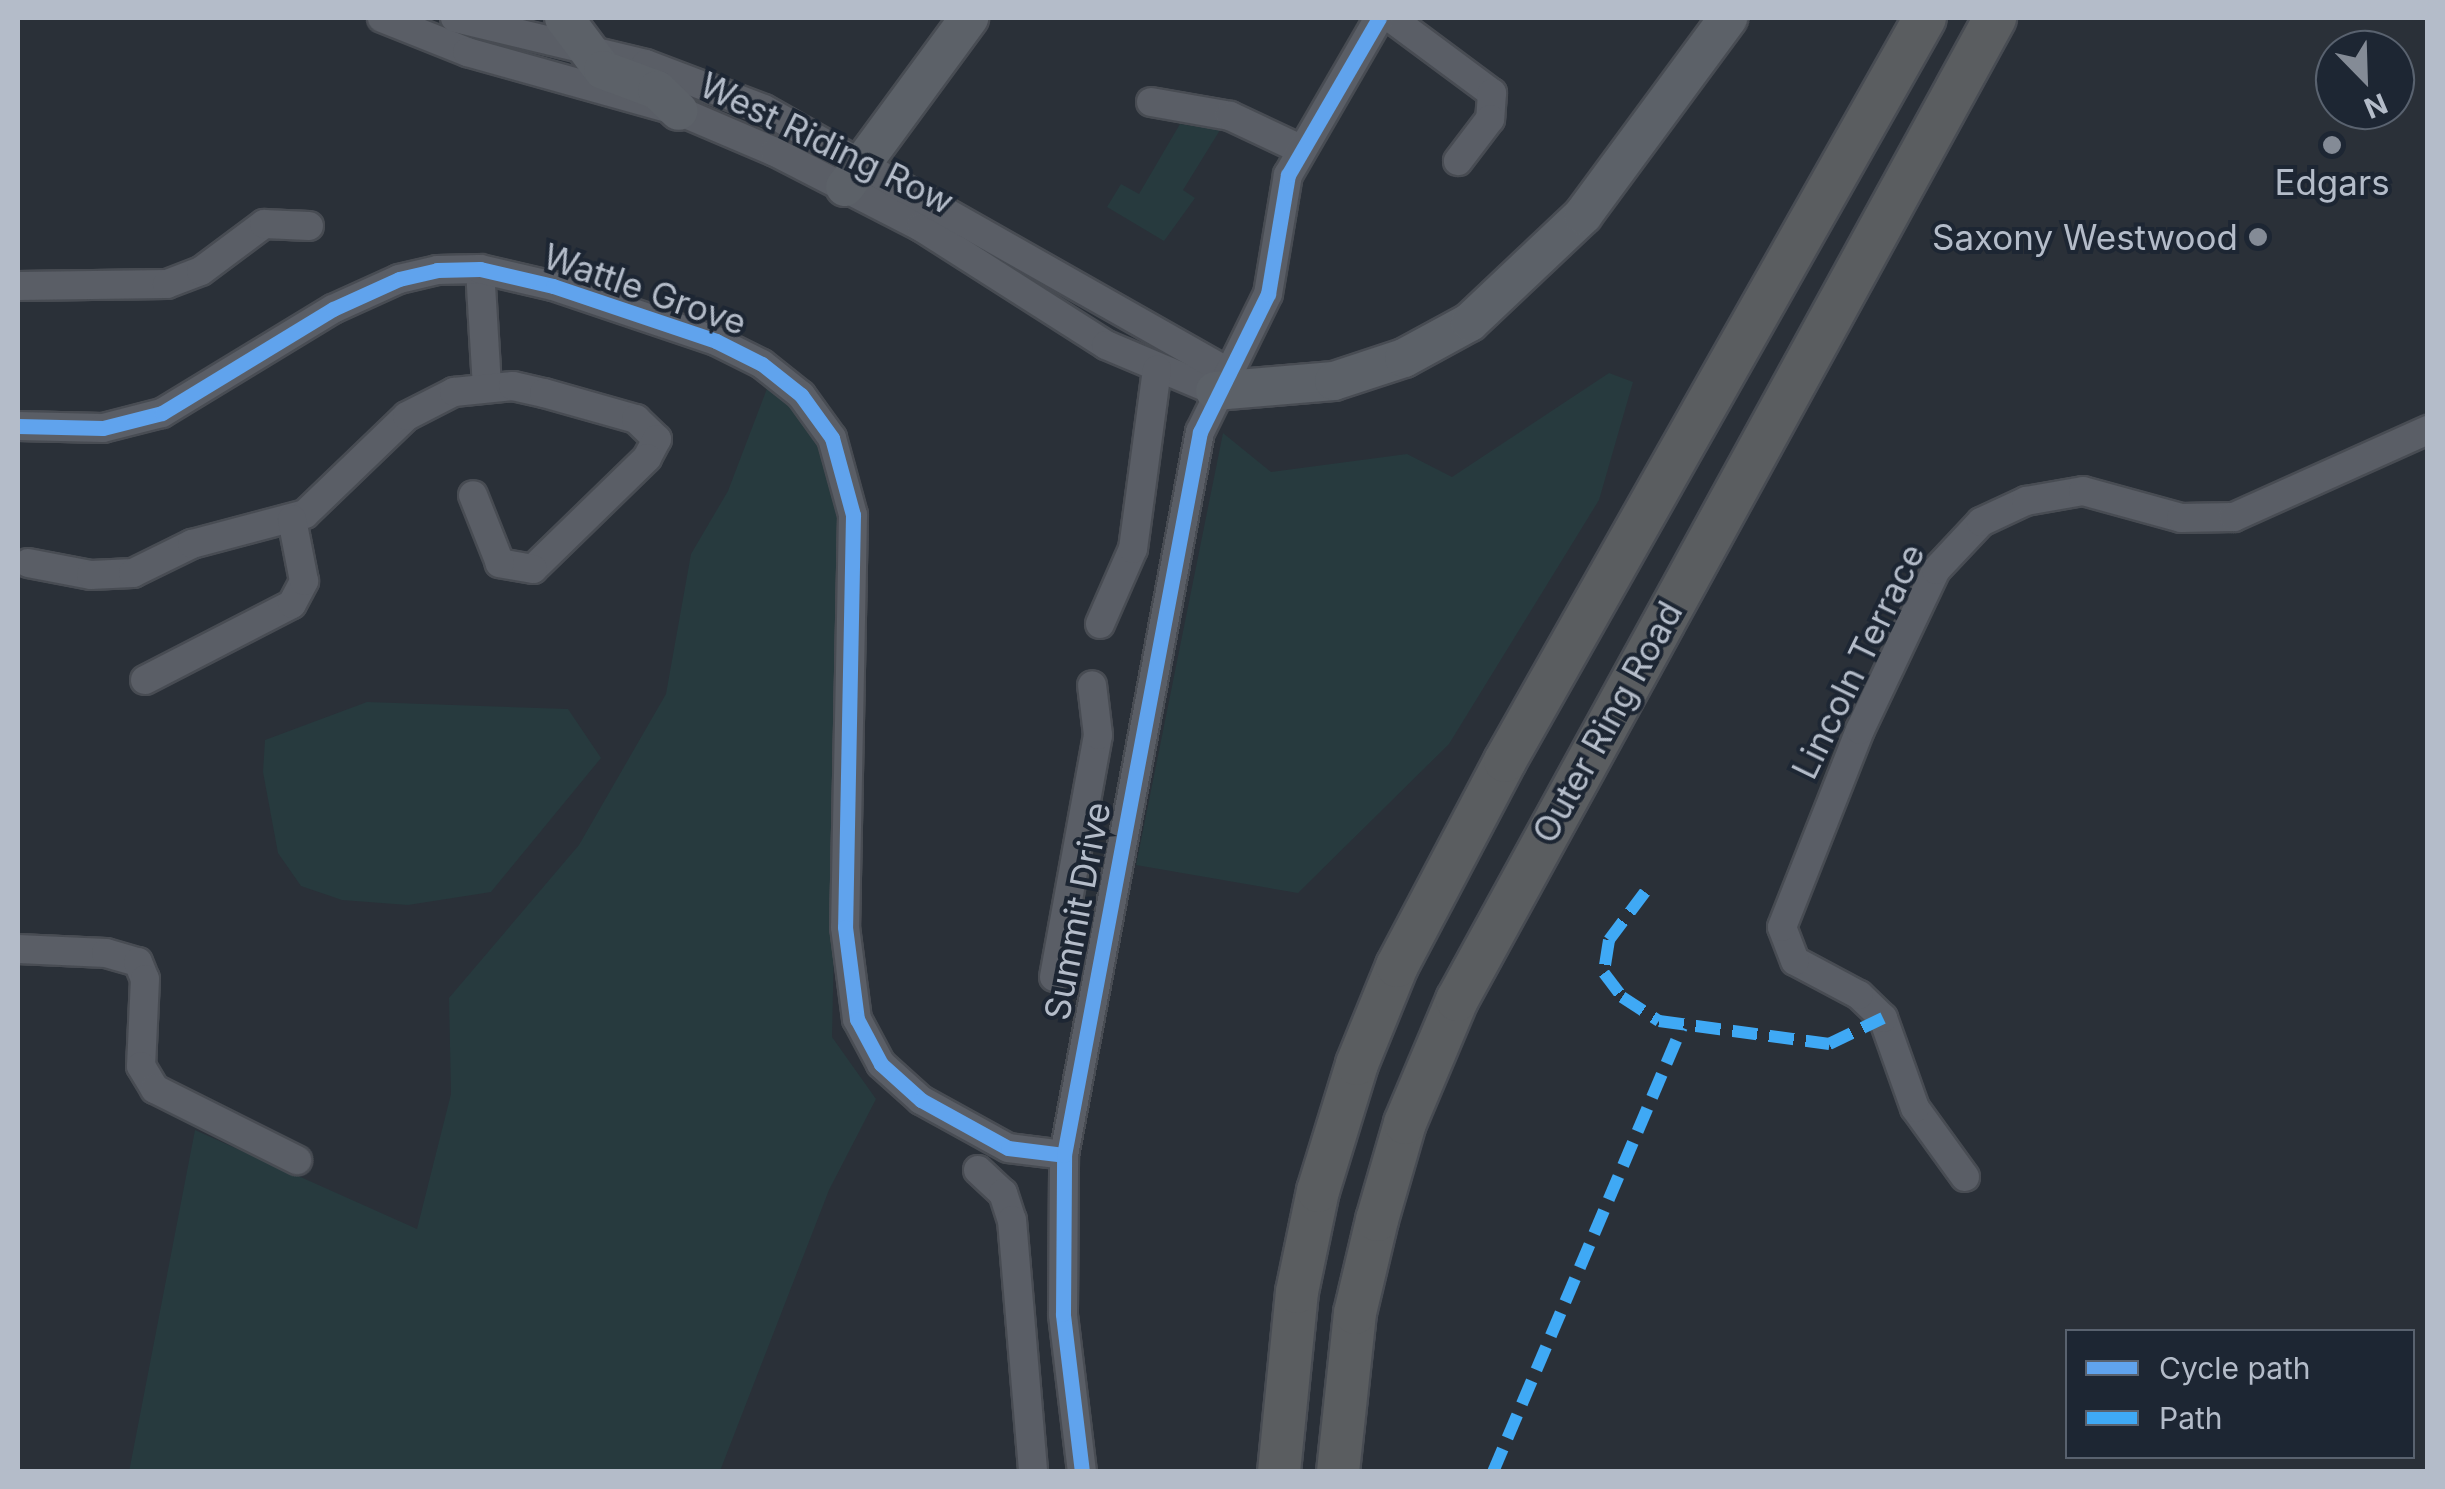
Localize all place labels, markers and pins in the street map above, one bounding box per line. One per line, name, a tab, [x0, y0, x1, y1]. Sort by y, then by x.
marker: Edgars	[2321, 134, 2343, 156]
place label: Edgars	[2274, 161, 2390, 203]
place label: Saxony Westwood	[1932, 216, 2238, 258]
marker: Saxony Westwood	[2247, 226, 2269, 248]

